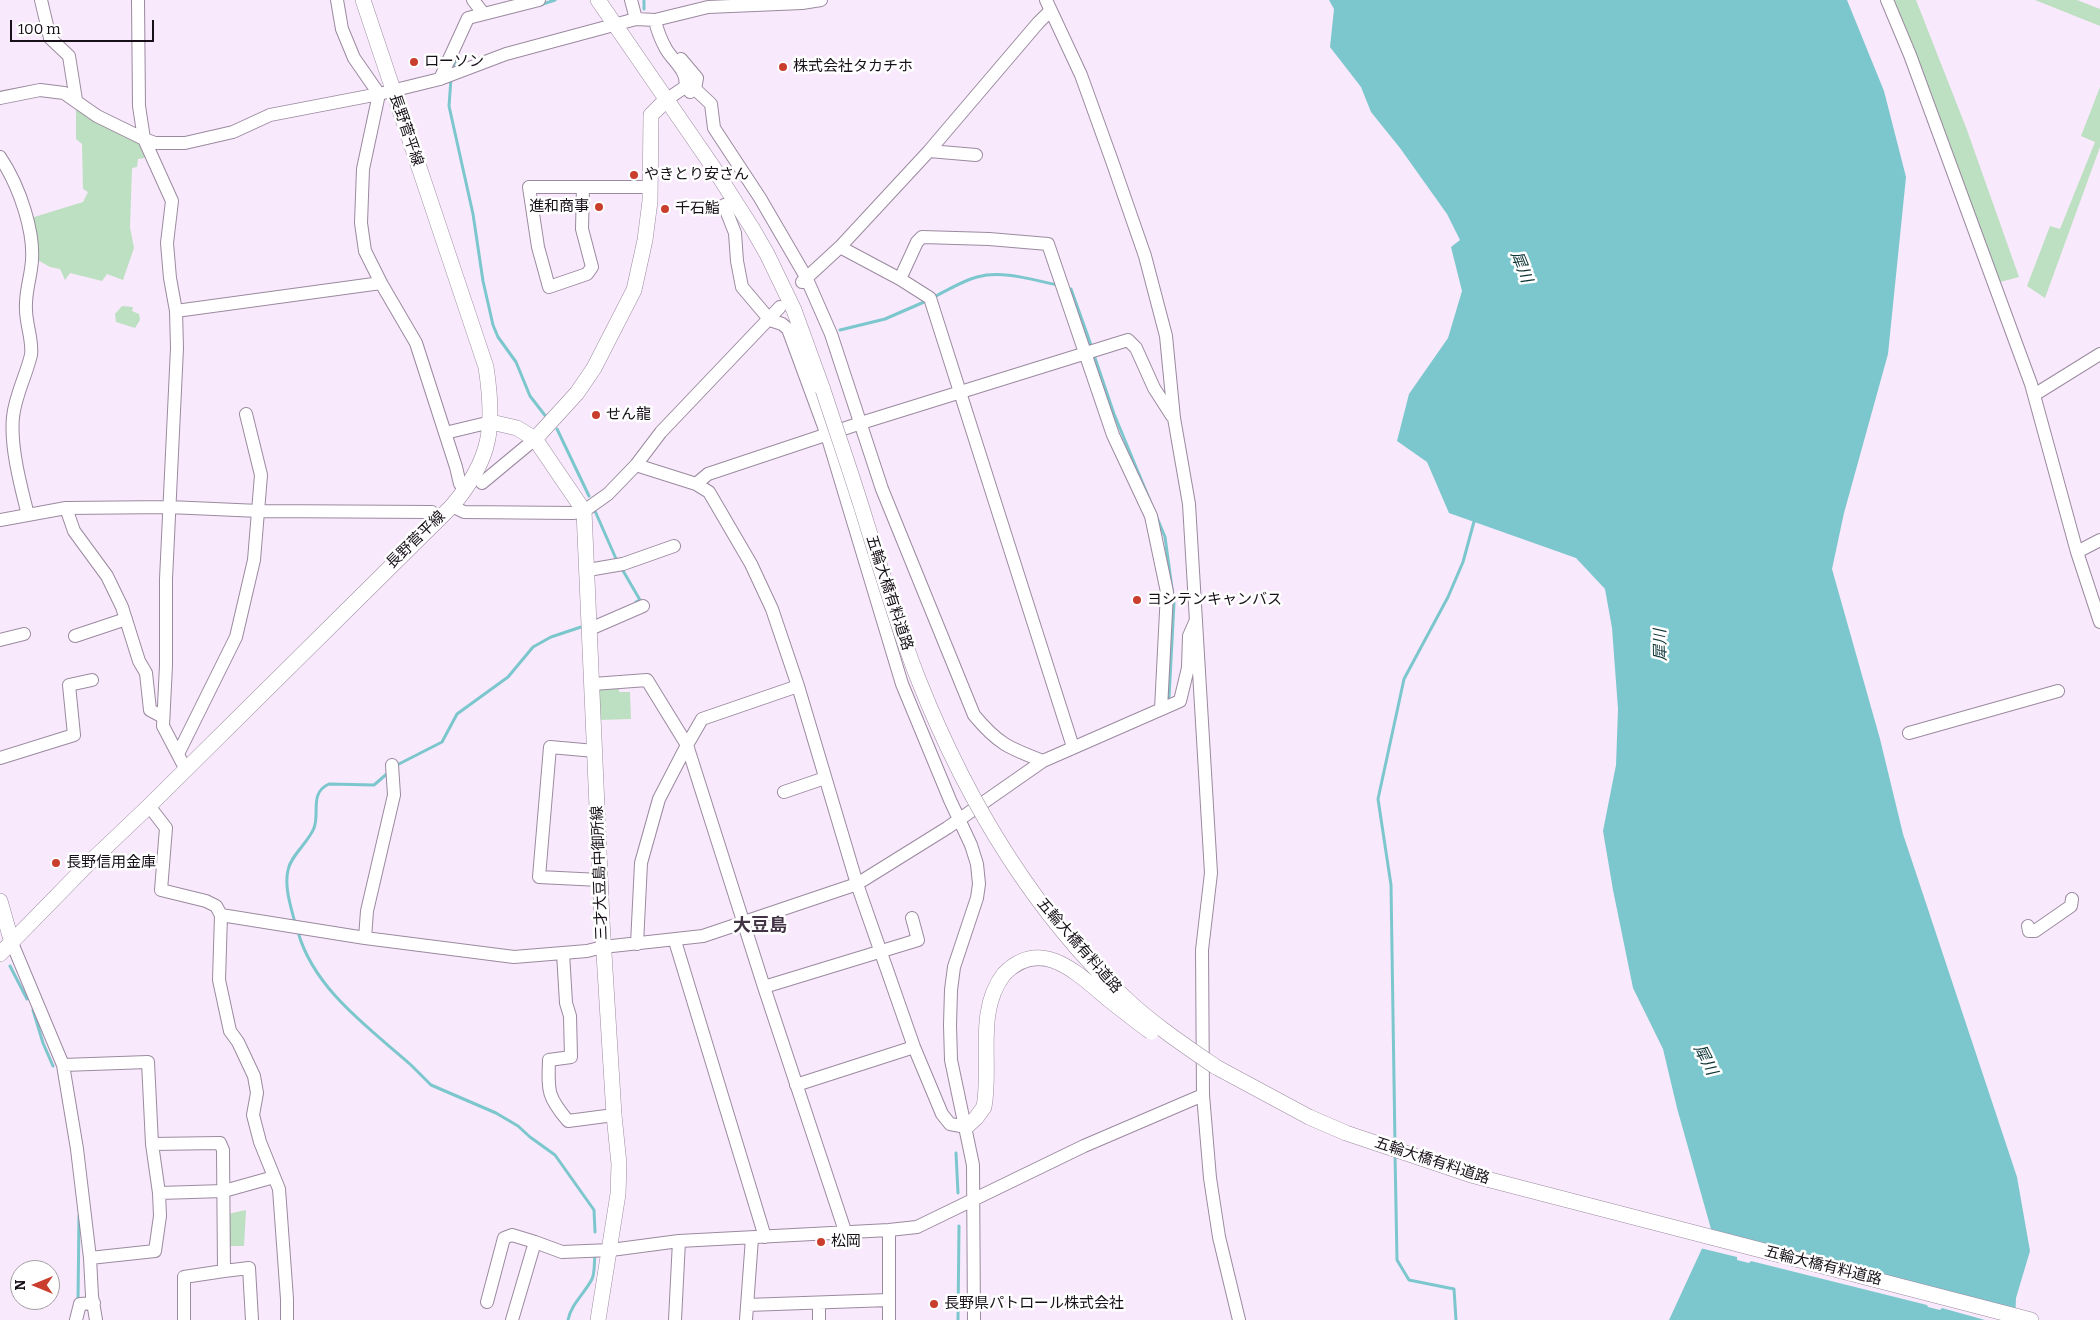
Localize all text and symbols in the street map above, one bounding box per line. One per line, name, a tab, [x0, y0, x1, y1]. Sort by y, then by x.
scale bar	[12, 10, 156, 42]
text: 100 m	[18, 20, 61, 38]
place label: ローソン	[424, 53, 484, 71]
marker: ローソン	[408, 56, 420, 68]
place label: 株式会社タカチホ	[793, 58, 913, 76]
marker: 株式会社タカチホ	[777, 61, 789, 73]
street label: 長野菅平線	[385, 92, 427, 168]
place label: やきとり安さん	[644, 166, 749, 184]
marker: やきとり安さん	[628, 169, 640, 181]
place label: 進和商事	[529, 198, 589, 216]
place label: 千石鮨	[675, 200, 720, 218]
marker: 進和商事	[593, 201, 605, 213]
marker: 千石鮨	[659, 203, 671, 215]
water label: 犀川	[1506, 249, 1536, 285]
place label: せん龍	[606, 406, 651, 424]
marker: せん龍	[590, 409, 602, 421]
street label: 長野菅平線	[383, 507, 449, 573]
street label: 五輪大橋有料道路	[862, 533, 916, 653]
place label: ヨシテンキャンバス	[1147, 591, 1282, 609]
marker: ヨシテンキャンバス	[1131, 594, 1143, 606]
water label: 犀川	[1651, 629, 1671, 661]
street label: 三才大豆島中御所線	[589, 805, 611, 941]
place label: 長野信用金庫	[66, 854, 156, 872]
marker: 長野信用金庫	[50, 857, 62, 869]
street label: 五輪大橋有料道路	[1033, 895, 1125, 997]
district label: 大豆島	[733, 915, 787, 937]
water label: 犀川	[1689, 1041, 1721, 1079]
street label: 五輪大橋有料道路	[1372, 1134, 1492, 1188]
place label: 松岡	[831, 1233, 861, 1251]
marker: 松岡	[815, 1236, 827, 1248]
street label: 五輪大橋有料道路	[1763, 1243, 1883, 1289]
north arrow	[10, 1260, 60, 1310]
text: N	[12, 1280, 29, 1290]
place label: 長野県パトロール株式会社	[944, 1295, 1124, 1313]
marker: 長野県パトロール株式会社	[928, 1298, 940, 1310]

